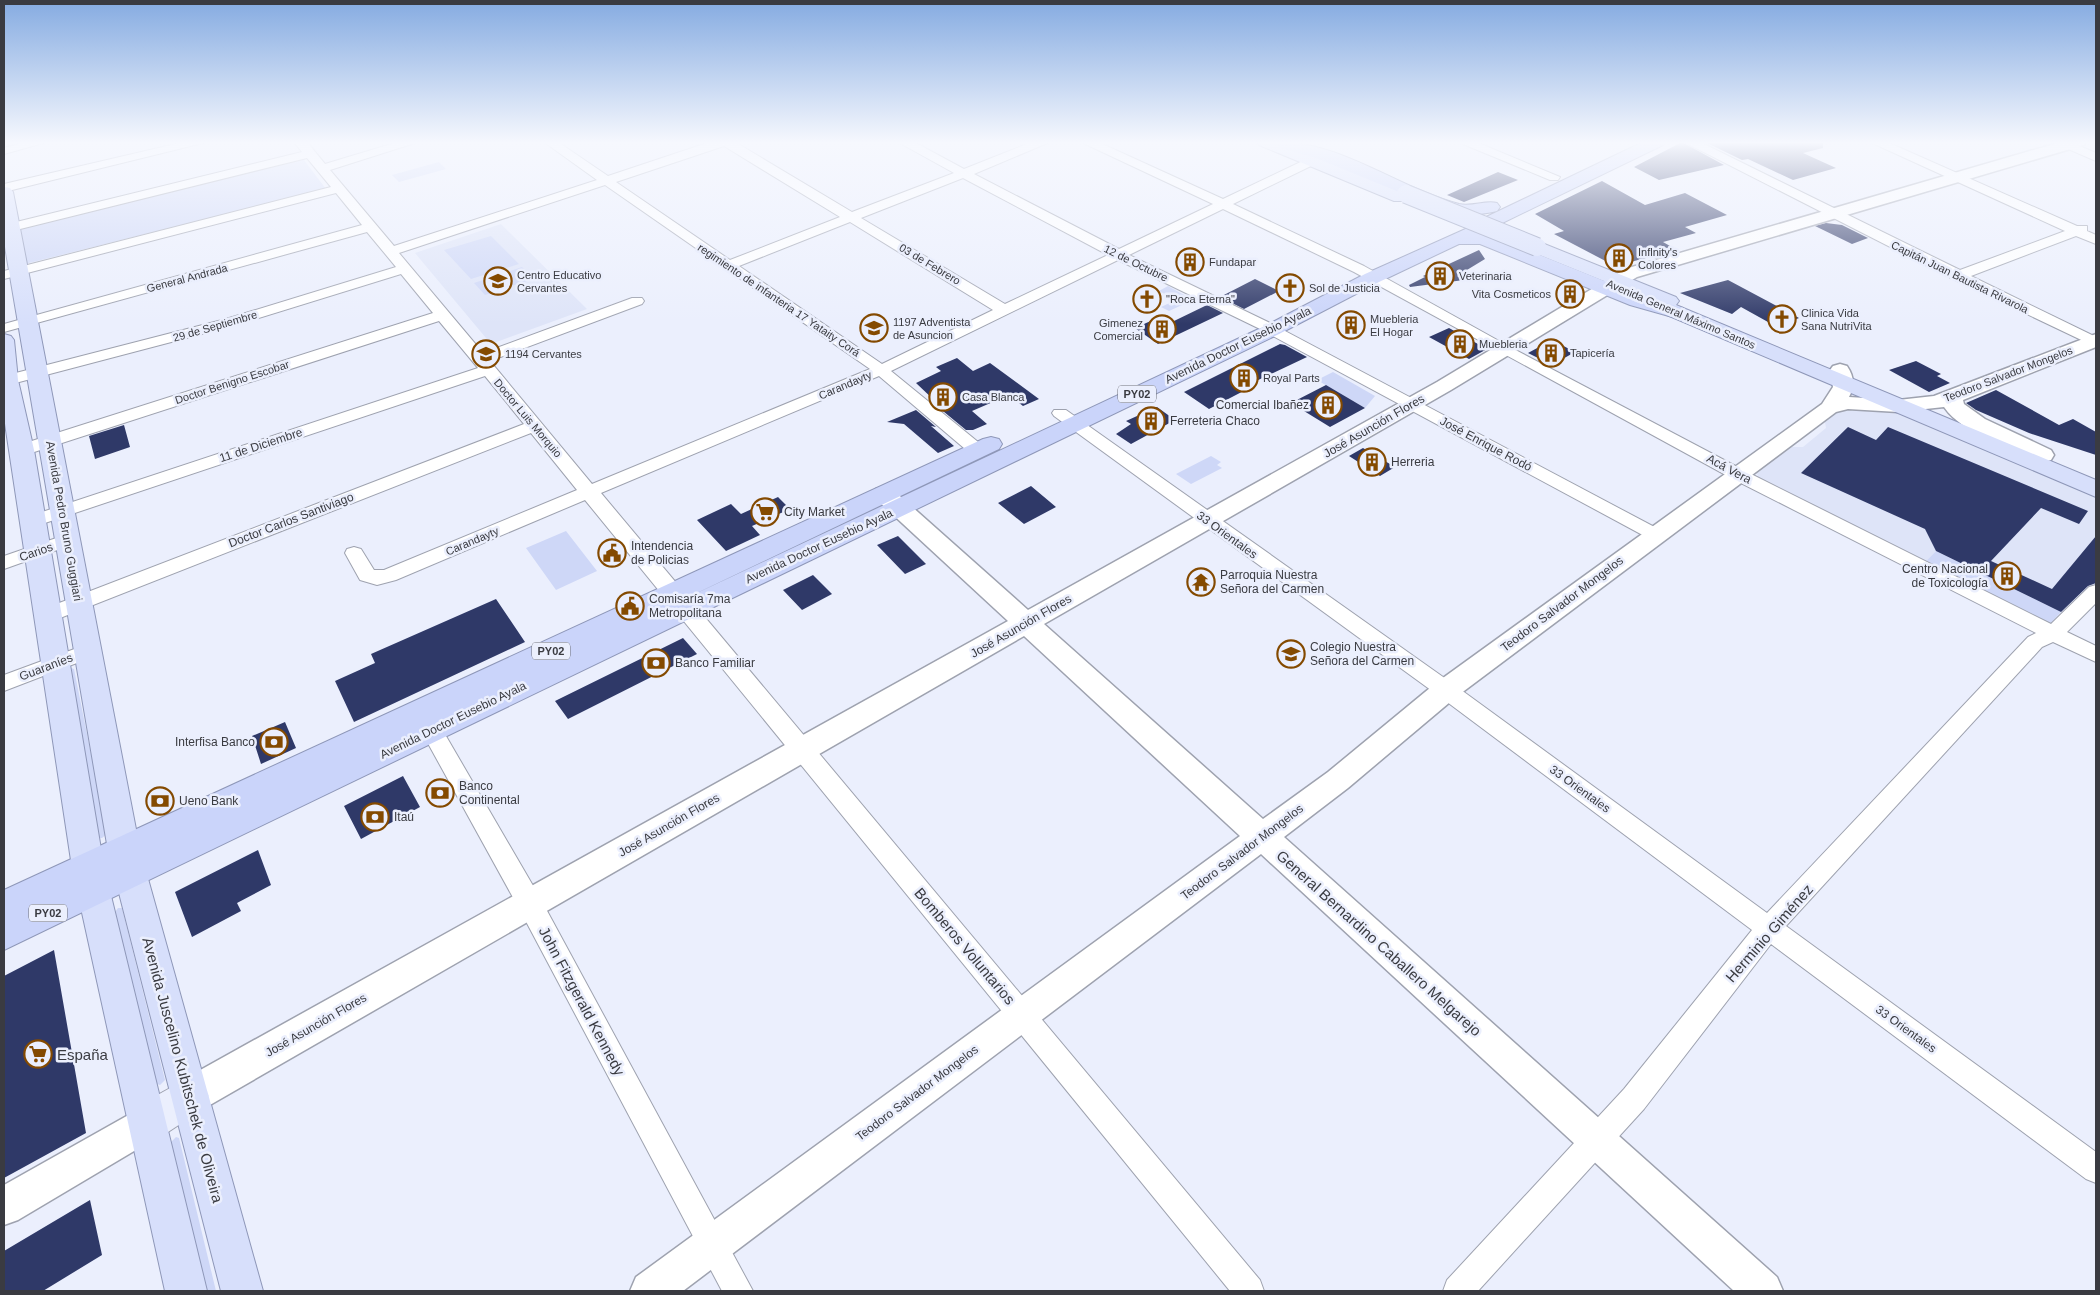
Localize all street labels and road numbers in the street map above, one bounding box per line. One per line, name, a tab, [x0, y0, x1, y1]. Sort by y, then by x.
street label: Capitán Juan Bautista Rivarola	[1889, 239, 2031, 316]
street label: regimiento de infanteria 17 Yataity Corá	[696, 241, 863, 359]
street label: 03 de Febrero	[897, 241, 963, 287]
street label: 12 de Octubre	[1102, 242, 1170, 284]
street label: General Andrada	[145, 261, 230, 295]
street label: Avenida General Máximo Santos	[1605, 277, 1758, 351]
street label: Avenida Doctor Eusebio Ayala	[1163, 303, 1314, 387]
street label: 29 de Septiembre	[172, 308, 258, 344]
street label: Teodoro Salvador Mongelos	[1942, 344, 2075, 404]
street label: Doctor Benigno Escobar	[173, 358, 291, 406]
street label: Carandayty	[817, 368, 874, 402]
street label: Doctor Luis Morquio	[492, 376, 564, 460]
road number: PY02	[1118, 386, 1156, 402]
street label: José Asunción Flores	[1321, 391, 1427, 461]
street label: José Enrique Rodó	[1438, 414, 1535, 474]
street label: 11 de Diciembre	[218, 425, 305, 465]
street label: Avenida Pedro Bruno Guggiari	[43, 440, 85, 602]
street label: Acá Vera	[1704, 451, 1754, 487]
street label: Doctor Carlos Santiviago	[227, 490, 356, 550]
street label: Avenida Doctor Eusebio Ayala	[743, 505, 895, 586]
street label: 33 Orientales	[1194, 508, 1260, 562]
street label: Carandayty	[444, 524, 501, 558]
street label: Carios	[17, 540, 55, 564]
street label: Teodoro Salvador Mongelos	[1498, 553, 1626, 655]
street label: José Asunción Flores	[968, 591, 1074, 661]
road number: PY02	[532, 642, 570, 659]
street label: Guaraníes	[17, 650, 75, 684]
street label: Avenida Doctor Eusebio Ayala	[378, 678, 529, 762]
street label: 33 Orientales	[1547, 762, 1613, 816]
street label: José Asunción Flores	[616, 790, 722, 860]
street label: Teodoro Salvador Mongelos	[1178, 801, 1306, 903]
street label: General Bernardino Caballero Melgarejo	[1273, 847, 1485, 1039]
street label: Herminio Giménez	[1722, 881, 1816, 985]
street label: Bomberos Voluntarios	[911, 884, 1019, 1008]
road number: PY02	[29, 904, 67, 921]
street label: John Fitzgerald Kennedy	[536, 924, 629, 1079]
street label: Avenida Juscelino Kubitschek de Oliveira	[139, 935, 227, 1205]
street label: José Asunción Flores	[263, 990, 369, 1060]
street label: 33 Orientales	[1873, 1002, 1939, 1056]
street label: Teodoro Salvador Mongelos	[853, 1042, 981, 1144]

